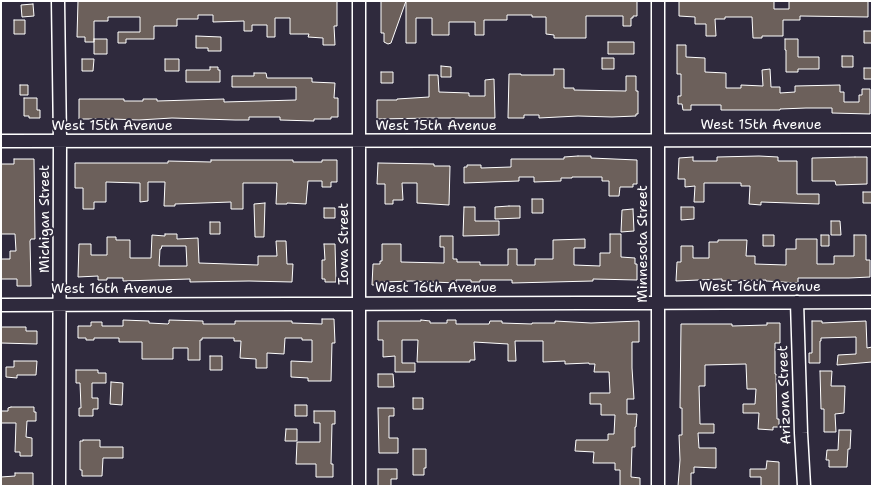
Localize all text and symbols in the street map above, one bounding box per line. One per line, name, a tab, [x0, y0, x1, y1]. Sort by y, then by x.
street label: West 15th Avenue	[700, 117, 822, 133]
street label: West 15th Avenue	[51, 118, 173, 134]
street label: West 15th Avenue	[375, 118, 497, 134]
street label: Michigan Street	[37, 165, 53, 273]
street label: Minnesota Street	[635, 185, 651, 303]
street label: Iowa Street	[336, 203, 352, 285]
street label: West 16th Avenue	[699, 279, 821, 295]
street label: West 16th Avenue	[375, 280, 497, 296]
street label: West 16th Avenue	[51, 281, 173, 297]
street label: Arizona Street	[775, 345, 795, 445]

